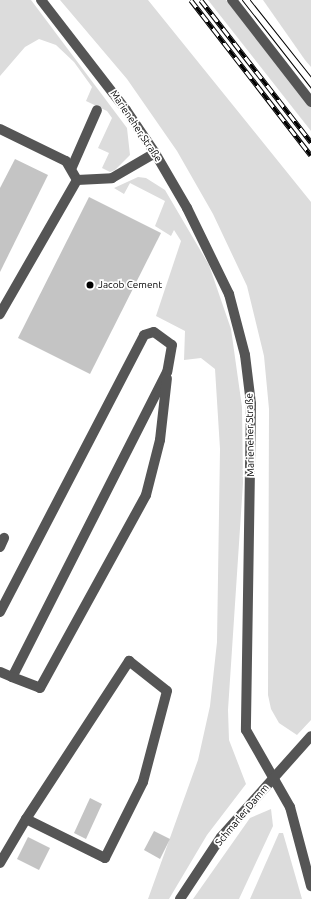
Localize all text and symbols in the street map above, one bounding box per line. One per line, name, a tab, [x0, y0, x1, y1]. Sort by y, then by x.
street label: Marieneher Straße	[108, 88, 164, 164]
place label: Jacob Cement	[98, 279, 162, 291]
marker: Jacob Cement	[85, 280, 95, 290]
street label: Marieneher Straße	[243, 393, 257, 477]
street label: Schmarler Damm	[213, 782, 271, 848]

